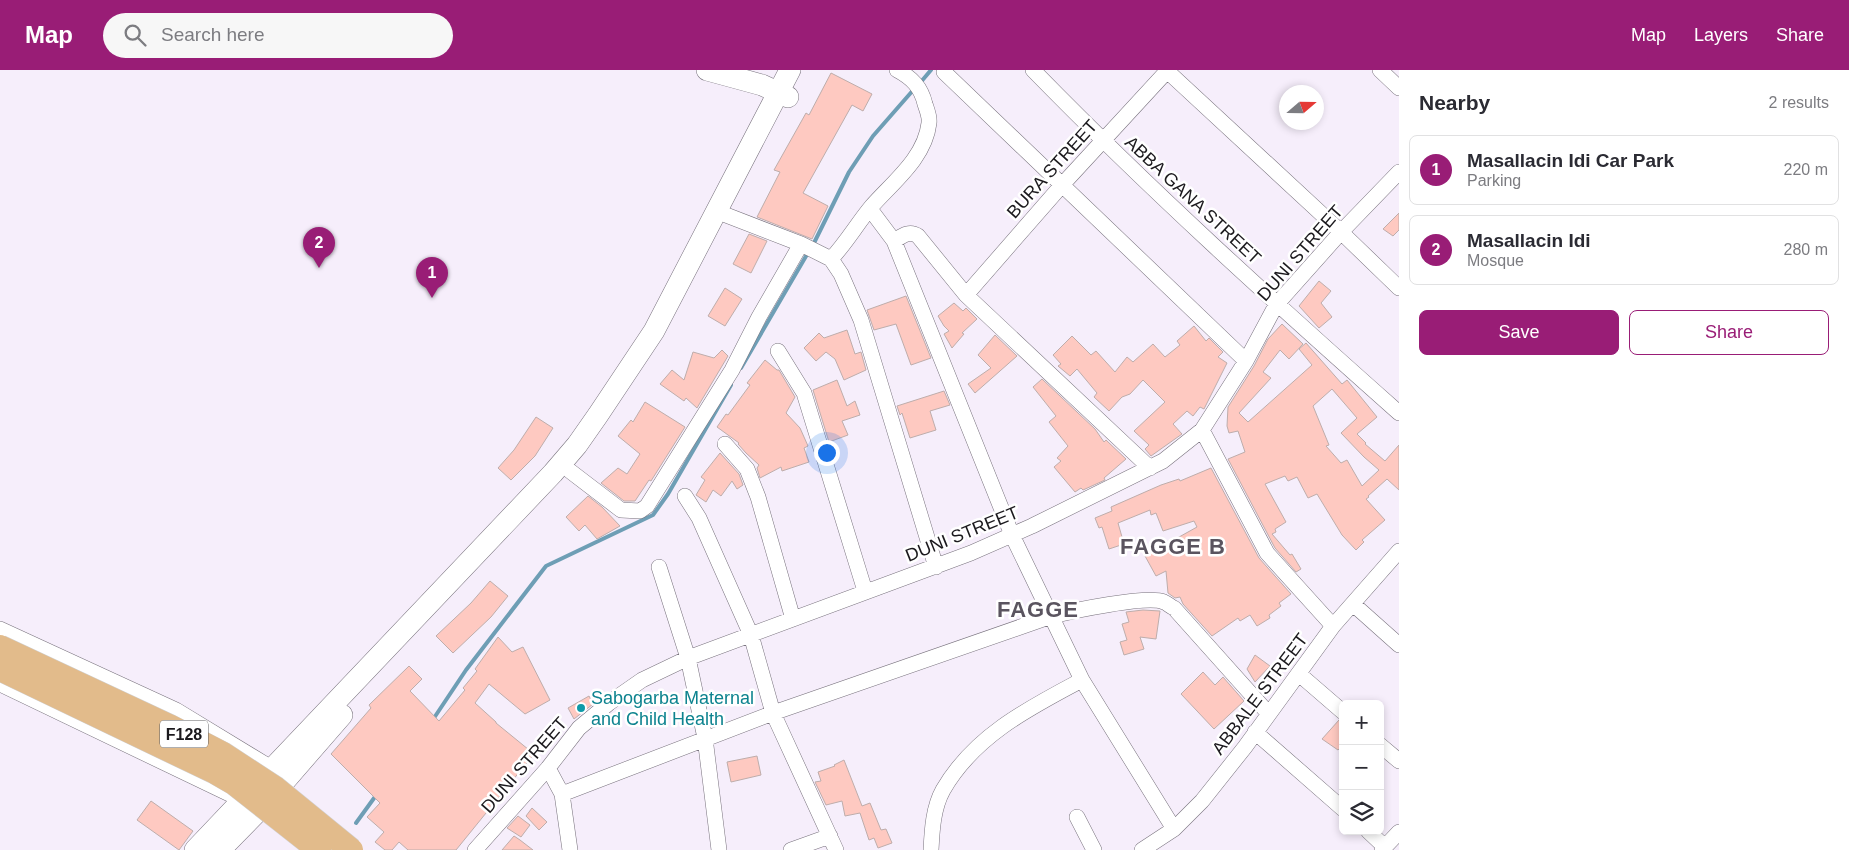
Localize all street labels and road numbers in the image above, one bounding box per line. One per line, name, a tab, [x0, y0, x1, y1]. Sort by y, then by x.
street label: BURA STREET	[1003, 116, 1101, 222]
street label: ABBA GANA STREET	[1121, 132, 1265, 268]
street label: DUNI STREET	[1253, 201, 1347, 305]
street label: DUNI STREET	[903, 502, 1021, 566]
street label: ABBALE STREET	[1208, 630, 1312, 758]
street label: DUNI STREET	[477, 713, 571, 817]
road number: F128	[160, 721, 208, 748]

